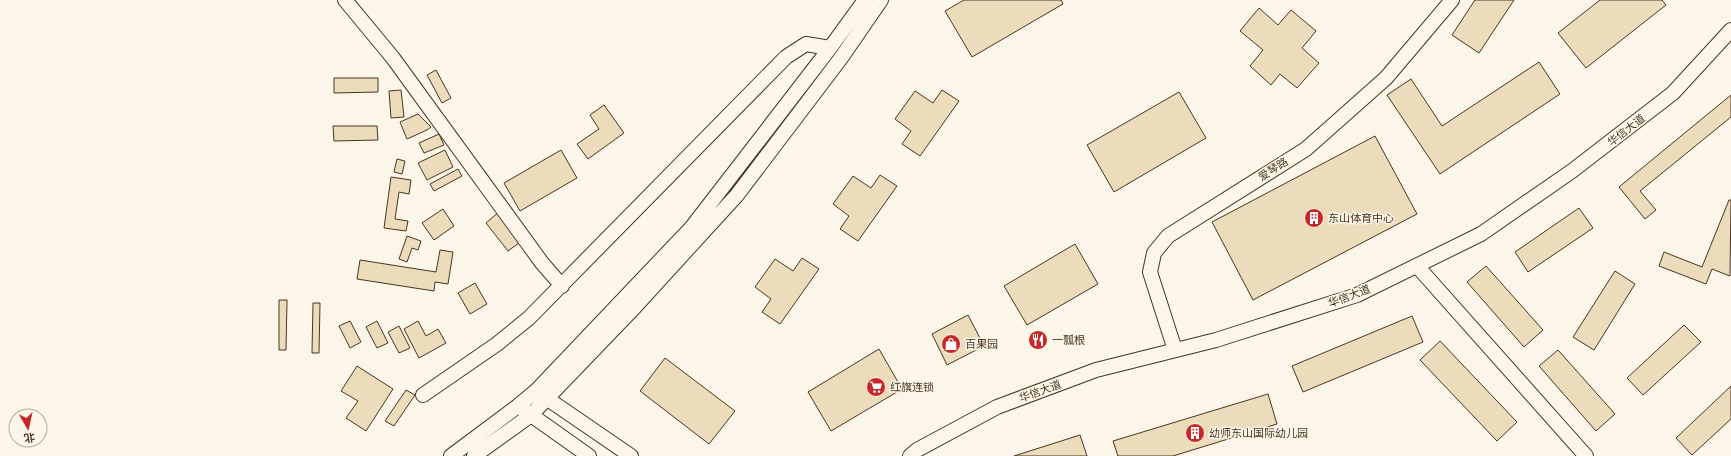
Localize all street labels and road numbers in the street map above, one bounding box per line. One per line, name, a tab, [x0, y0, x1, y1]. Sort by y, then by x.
street label: 华信大道	[1604, 111, 1648, 150]
street label: 爱琴路	[1255, 154, 1291, 185]
street label: 华信大道	[1326, 282, 1372, 311]
street label: 华信大道	[1017, 377, 1063, 406]

